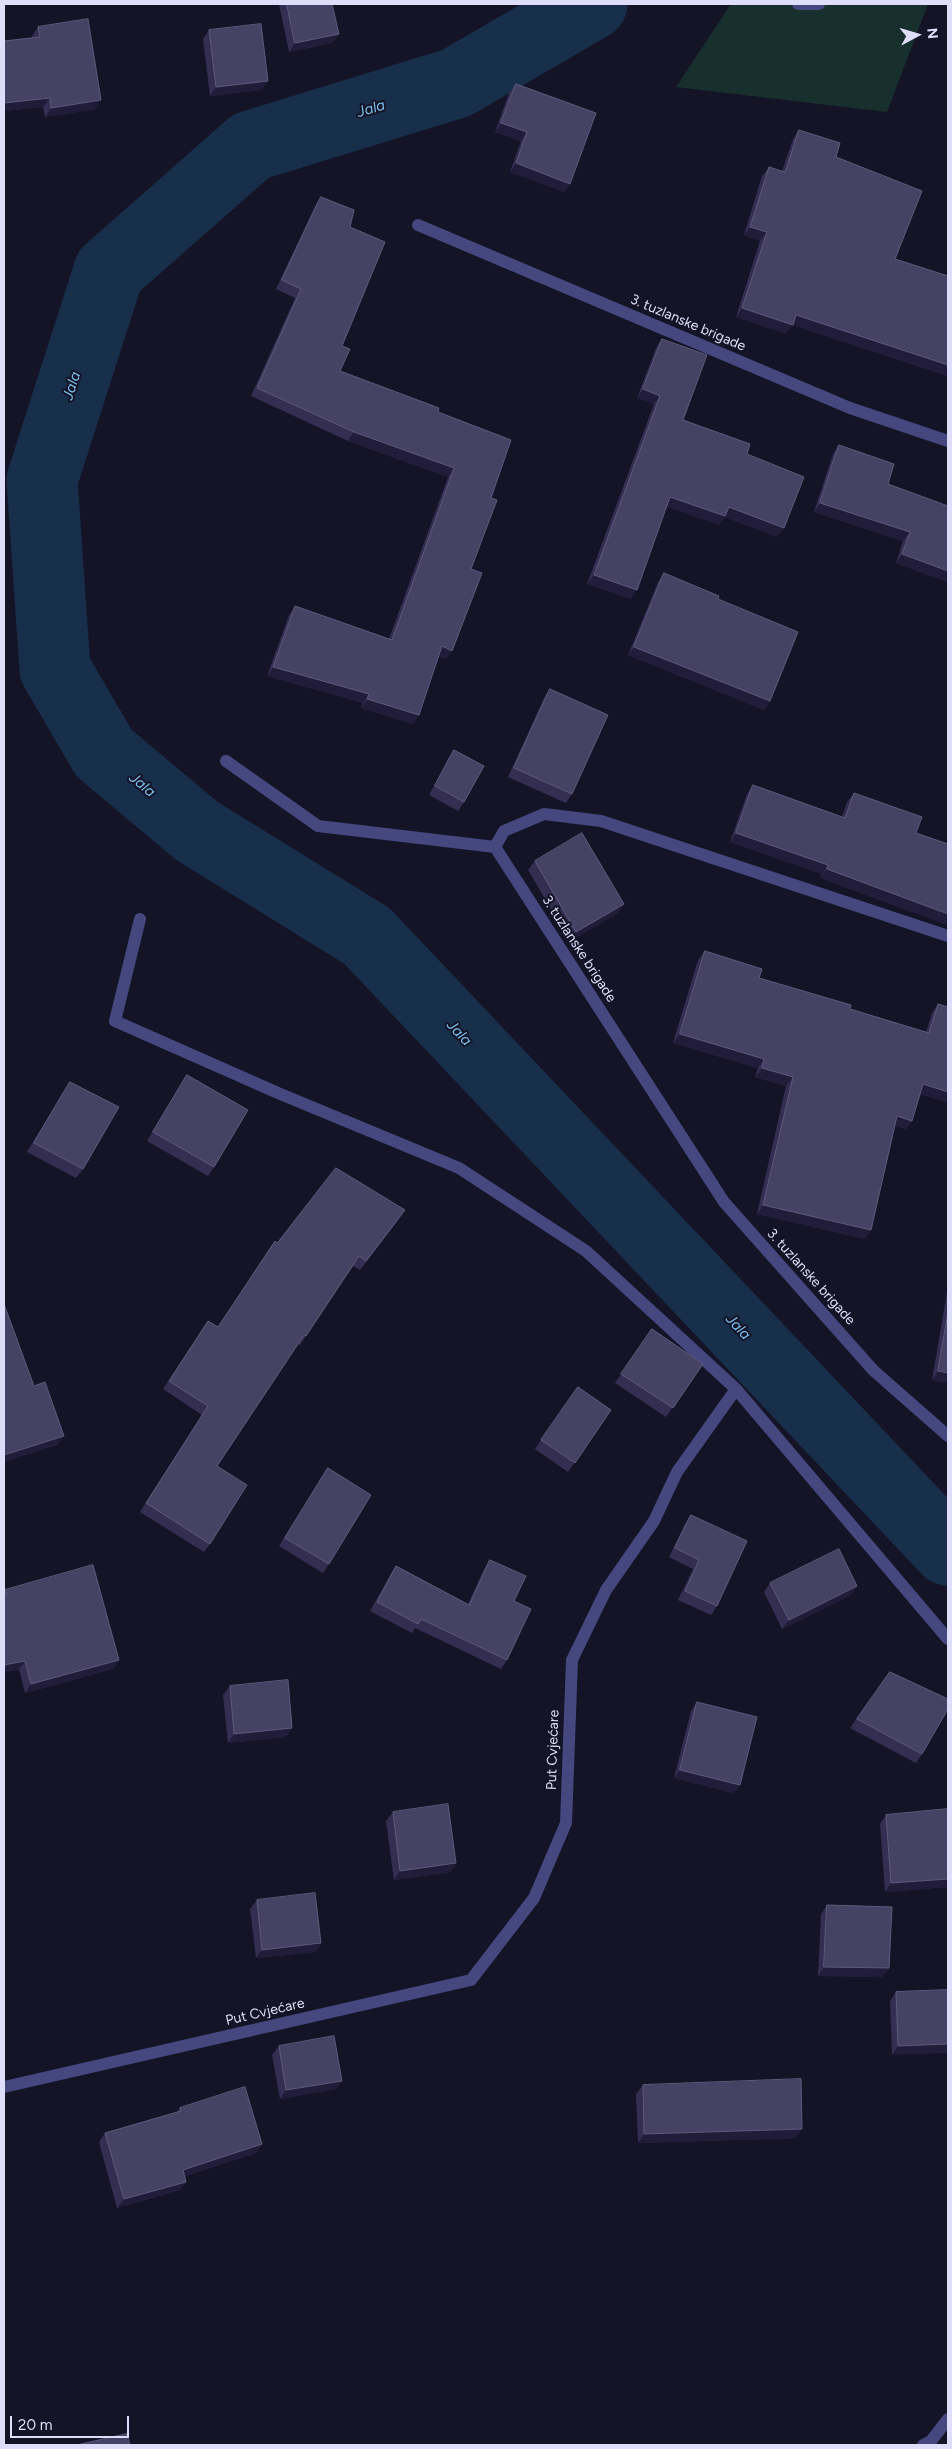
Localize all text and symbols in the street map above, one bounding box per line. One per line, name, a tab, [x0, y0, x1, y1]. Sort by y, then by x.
north arrow	[892, 10, 942, 60]
text: N	[923, 27, 941, 40]
water label: Jala	[355, 96, 387, 122]
street label: 3. tuzlanske brigade	[628, 291, 748, 355]
water label: Jala	[59, 370, 85, 402]
water label: Jala	[125, 769, 159, 801]
street label: 3. tuzlanske brigade	[538, 893, 620, 1005]
water label: Jala	[443, 1016, 475, 1050]
street label: 3. tuzlanske brigade	[763, 1225, 859, 1329]
water label: Jala	[722, 1310, 754, 1344]
street label: Put Cvjećare	[543, 1709, 563, 1791]
street label: Put Cvjećare	[224, 1995, 306, 2029]
scale bar	[12, 2406, 131, 2438]
text: 20 m	[18, 2416, 52, 2434]

